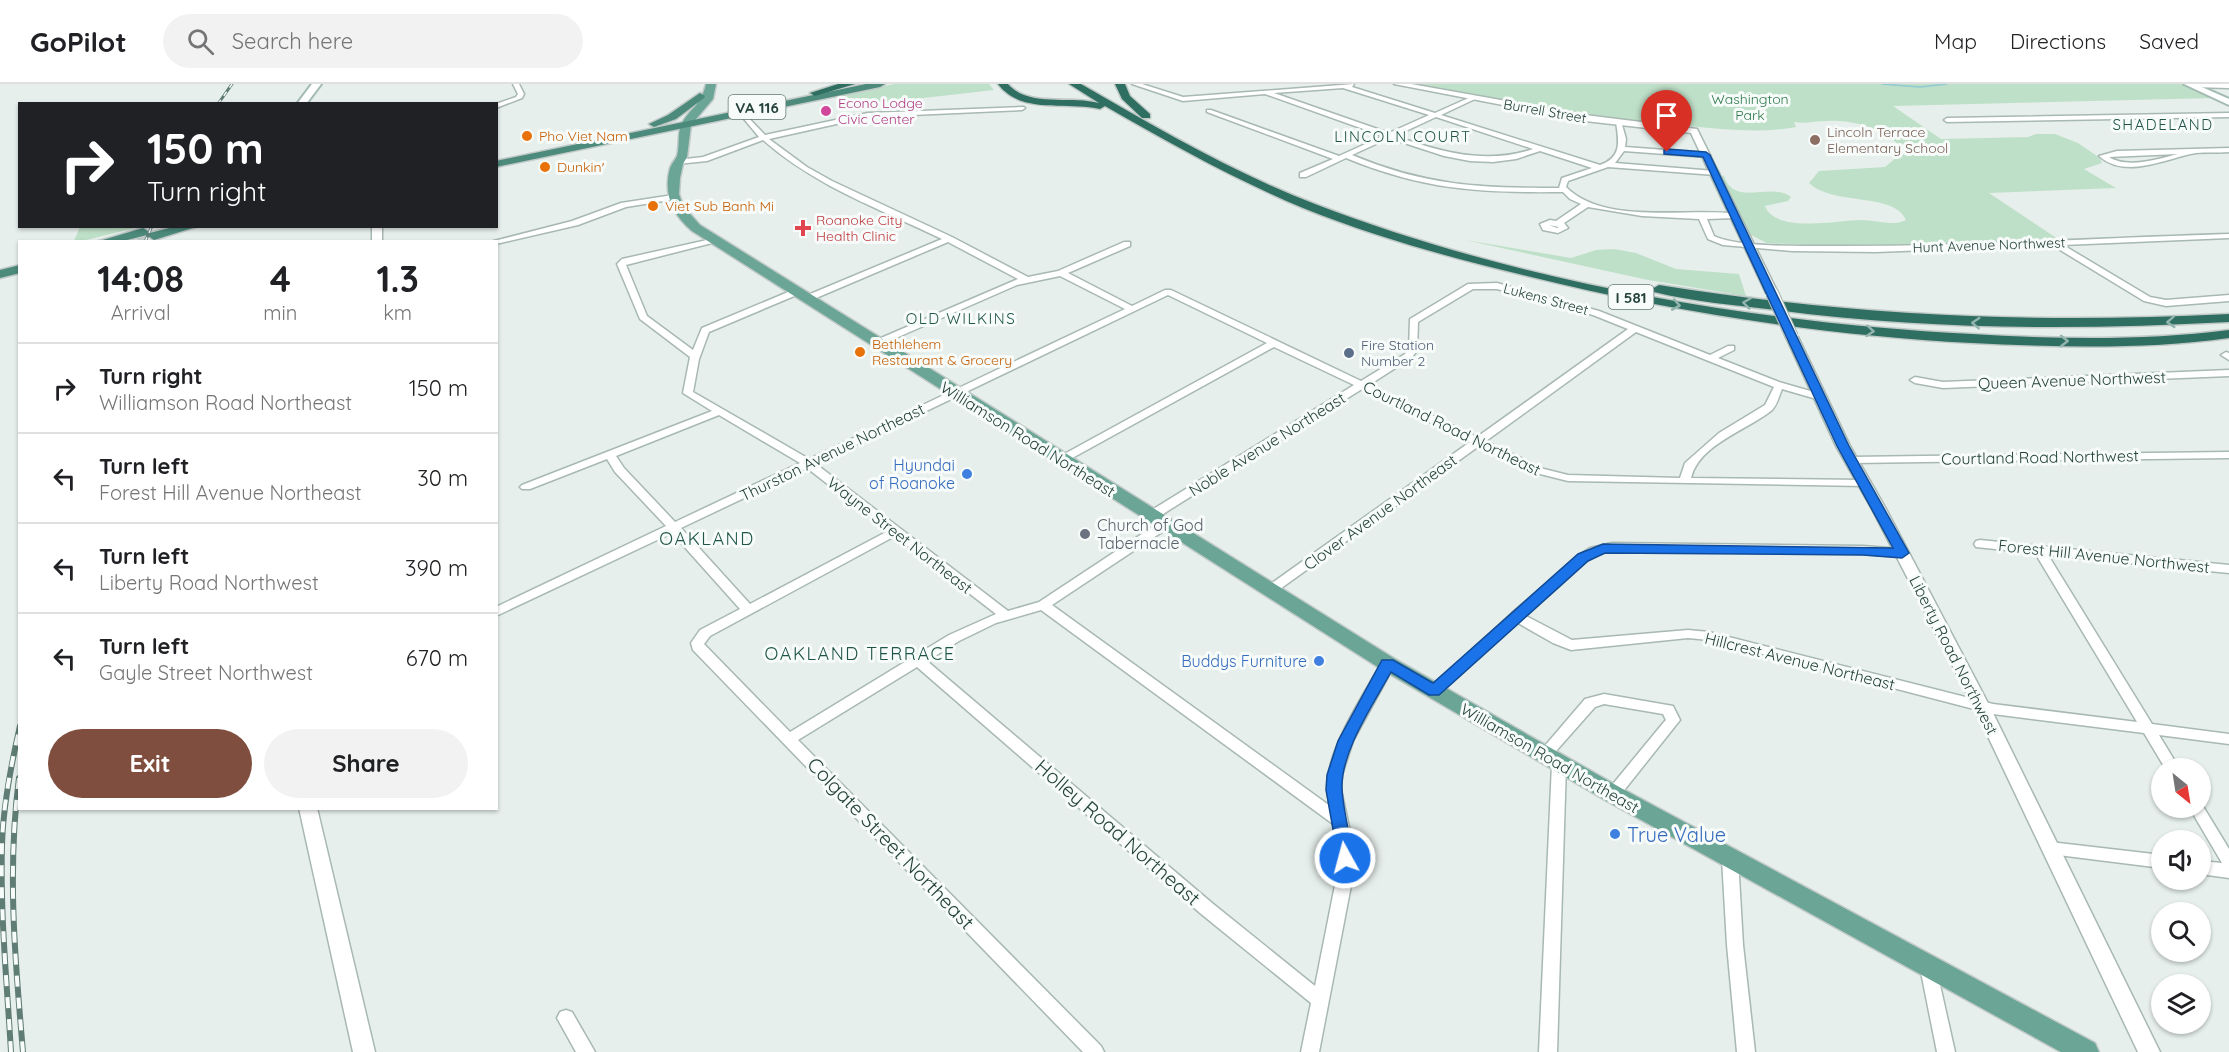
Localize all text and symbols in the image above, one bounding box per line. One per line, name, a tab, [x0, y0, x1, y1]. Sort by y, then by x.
search box	[163, 14, 583, 68]
text: GoPilot	[30, 24, 127, 59]
icon: search	[184, 25, 217, 58]
text: Search here	[232, 27, 353, 55]
text: Map	[1934, 28, 1977, 54]
text: Directions	[2010, 28, 2106, 54]
text: Saved	[2139, 28, 2199, 54]
pin	[1641, 90, 1692, 152]
park label: Washington Park	[1711, 90, 1789, 124]
place label: Econo Lodge Civic Center	[838, 94, 923, 128]
road number: VA 116	[728, 95, 786, 119]
street label: Burrell Street	[1502, 95, 1588, 127]
icon: arrive	[1650, 99, 1683, 132]
marker: Econo Lodge Civic Center	[819, 104, 833, 118]
district label: SHADELAND	[2112, 115, 2214, 134]
text: 150 m	[147, 122, 264, 175]
place label: Lincoln Terrace Elementary School	[1827, 123, 1948, 157]
icon: right	[48, 126, 126, 204]
place label: Pho Viet Nam	[539, 127, 628, 145]
district label: LINCOLN COURT	[1334, 127, 1472, 146]
marker: Pho Viet Nam	[520, 129, 534, 143]
marker: Lincoln Terrace Elementary School	[1808, 133, 1822, 147]
place label: Dunkin'	[557, 158, 605, 176]
marker: Dunkin'	[538, 160, 552, 174]
text: Turn right	[147, 174, 266, 208]
place label: Viet Sub Banh Mi	[665, 197, 774, 215]
marker: Viet Sub Banh Mi	[646, 199, 660, 213]
place label: Roanoke City Health Clinic	[816, 211, 903, 245]
marker: Roanoke City Health Clinic	[794, 219, 812, 237]
street label: Hunt Avenue Northwest	[1912, 233, 2066, 257]
text: 14:08	[97, 256, 184, 301]
text: 4	[270, 256, 291, 301]
text: 1.3	[377, 256, 419, 301]
street label: Lukens Street	[1502, 279, 1591, 319]
road number: I 581	[1608, 285, 1654, 309]
one-way arrow	[1743, 297, 1752, 310]
one-way arrow	[1671, 298, 1681, 311]
text: Arrival	[111, 300, 171, 325]
text: min	[263, 300, 297, 325]
text: km	[383, 300, 412, 325]
district label: OLD WILKINS	[906, 309, 1016, 328]
one-way arrow	[2166, 315, 2175, 328]
one-way arrow	[1971, 317, 1980, 330]
one-way arrow	[1865, 324, 1874, 337]
place label: Bethlehem Restaurant & Grocery	[872, 335, 1012, 369]
one-way arrow	[2060, 335, 2069, 347]
place label: Fire Station Number 2	[1361, 336, 1434, 370]
marker: Bethlehem Restaurant & Grocery	[853, 345, 867, 359]
marker: Fire Station Number 2	[1342, 346, 1356, 360]
text: Turn right	[99, 362, 203, 390]
street label: Queen Avenue Northwest	[1978, 367, 2166, 393]
icon: right	[48, 372, 81, 405]
text: 150 m	[409, 374, 468, 402]
street label: Courtland Road Northeast	[1360, 376, 1544, 480]
street label: Williamson Road Northeast	[937, 377, 1119, 501]
street label: Noble Avenue Northeast	[1185, 388, 1349, 500]
text: Williamson Road Northeast	[99, 390, 352, 415]
street label: Thurston Avenue Northeast	[736, 399, 928, 505]
street label: Courtland Road Northwest	[1941, 445, 2139, 469]
street label: Clover Avenue Northeast	[1300, 450, 1460, 574]
text: Turn left	[99, 452, 189, 480]
place label: Hyundai of Roanoke	[869, 455, 955, 493]
icon: left	[48, 462, 81, 495]
text: 30 m	[417, 464, 468, 492]
marker: Hyundai of Roanoke	[960, 467, 974, 481]
street label: Wayne Street Northeast	[823, 472, 977, 598]
text: Forest Hill Avenue Northeast	[99, 480, 362, 505]
place label: Church of God Tabernacle	[1097, 515, 1203, 553]
district label: OAKLAND	[659, 527, 755, 550]
marker: Church of God Tabernacle	[1078, 527, 1092, 541]
street label: Forest Hill Avenue Northwest	[1997, 535, 2211, 577]
text: Turn left	[99, 542, 189, 570]
icon: left	[48, 552, 81, 585]
text: 390 m	[405, 554, 468, 582]
text: Liberty Road Northwest	[99, 570, 319, 595]
street label: Liberty Road Northwest	[1905, 572, 2003, 738]
street label: Hillcrest Avenue Northeast	[1703, 628, 1897, 694]
text: Turn left	[99, 632, 189, 660]
icon: left	[48, 642, 81, 675]
district label: OAKLAND TERRACE	[765, 642, 955, 665]
text: 670 m	[406, 644, 468, 672]
place label: Buddys Furniture	[1181, 651, 1307, 671]
marker: Buddys Furniture	[1312, 654, 1326, 668]
text: Gayle Street Northwest	[99, 660, 313, 685]
street label: Williamson Road Northeast	[1457, 699, 1643, 817]
button: Exit	[48, 729, 252, 798]
button: Share	[264, 729, 468, 798]
street label: Colgate Street Northeast	[802, 752, 980, 934]
street label: Holley Road Northeast	[1030, 753, 1206, 911]
north arrow	[2151, 758, 2211, 818]
map controls	[2151, 758, 2211, 1034]
place label: True Value	[1627, 822, 1726, 847]
position arrow	[1313, 826, 1377, 890]
marker: True Value	[1608, 827, 1622, 841]
button: sound	[2151, 830, 2211, 890]
button: search	[2151, 902, 2211, 962]
button: layers	[2151, 974, 2211, 1034]

